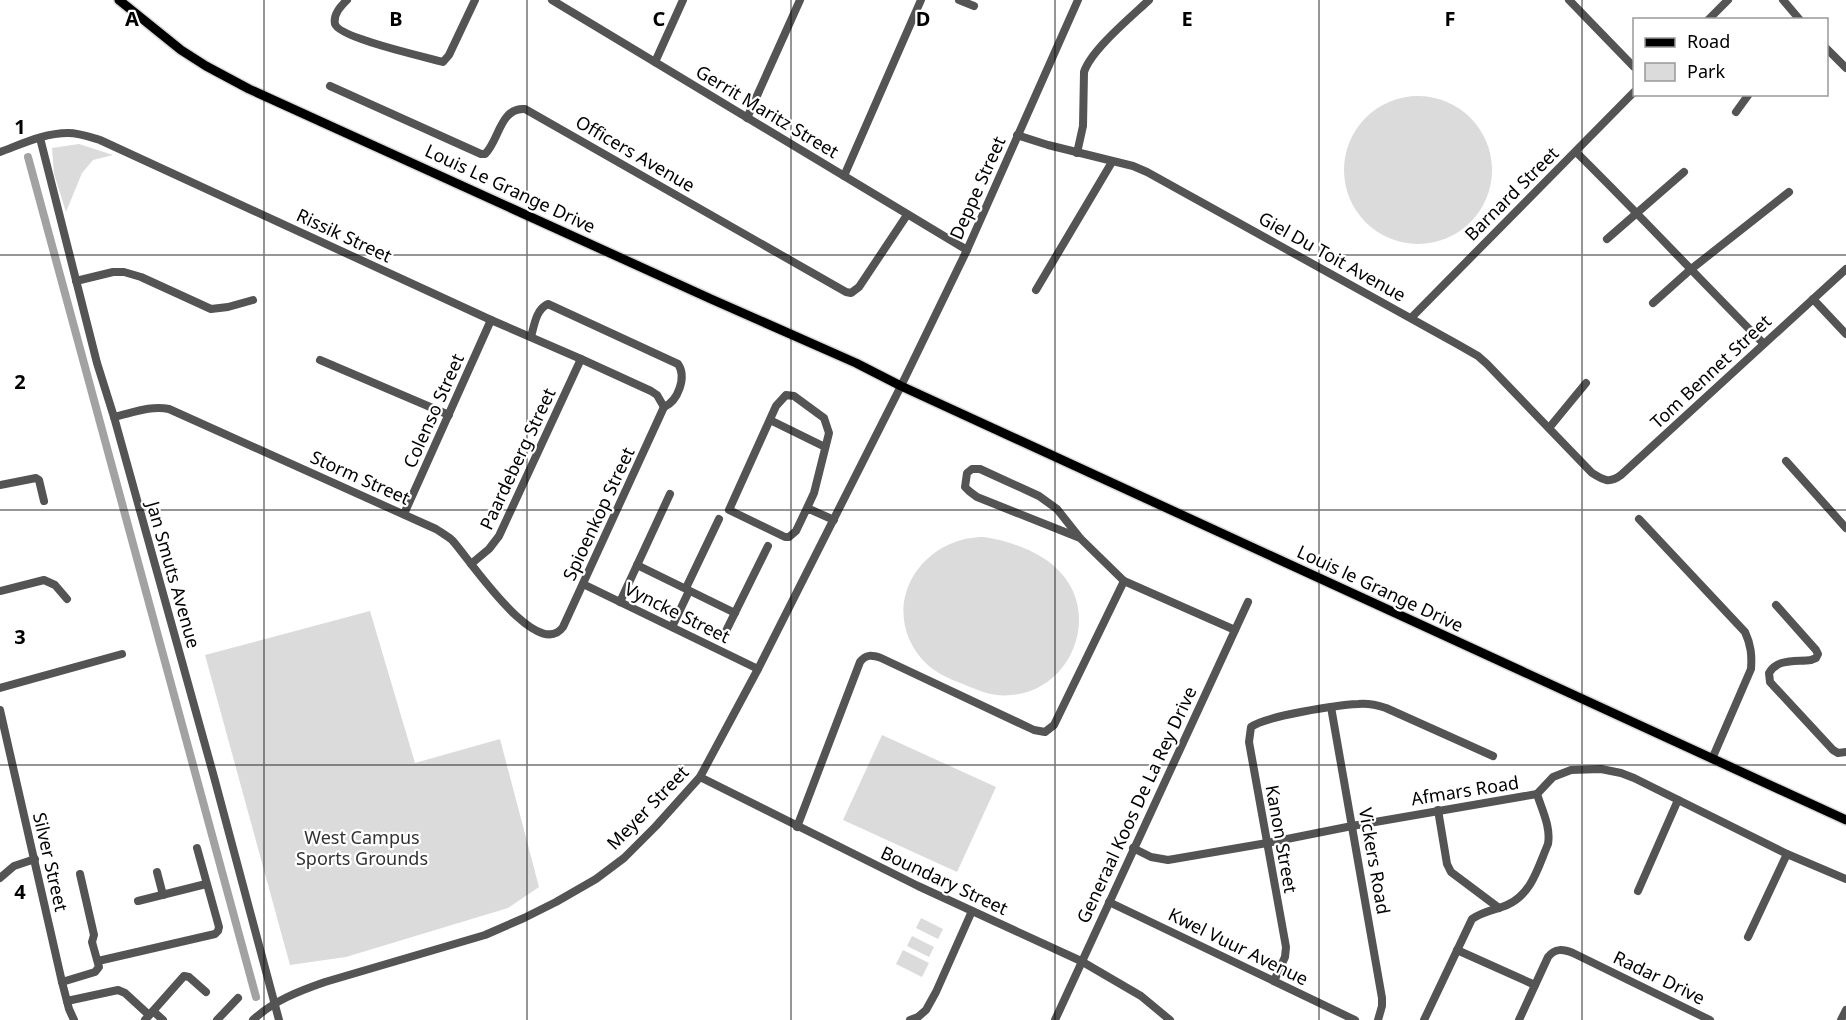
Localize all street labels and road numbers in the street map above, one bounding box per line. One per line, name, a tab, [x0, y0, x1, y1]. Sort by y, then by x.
street label: Gerrit Maritz Street	[692, 59, 844, 163]
street label: Officers Avenue	[572, 109, 699, 197]
street label: Deppe Street	[944, 132, 1011, 243]
street label: Louis Le Grange Drive	[421, 138, 600, 238]
street label: Barnard Street	[1459, 141, 1564, 245]
street label: Rissik Street	[293, 203, 396, 268]
street label: Giel Du Toit Avenue	[1255, 206, 1410, 307]
street label: Tom Bennet Street	[1645, 309, 1776, 434]
street label: Colenso Street	[397, 349, 469, 471]
street label: Paardeberg Street	[474, 383, 561, 533]
street label: Spioenkop Street	[557, 443, 640, 584]
street label: Storm Street	[307, 444, 414, 510]
street label: Jan Smuts Avenue	[141, 497, 206, 651]
street label: Louis le Grange Drive	[1293, 539, 1467, 637]
street label: Vyncke Street	[621, 576, 735, 648]
street label: Generaal Koos De La Rey Drive	[1071, 682, 1202, 927]
street label: Meyer Street	[601, 760, 694, 854]
street label: Afmars Road	[1409, 770, 1520, 810]
street label: Kanon Street	[1261, 783, 1303, 895]
street label: Vickers Road	[1354, 806, 1396, 916]
street label: Silver Street	[28, 810, 74, 914]
street label: Boundary Street	[877, 840, 1012, 920]
street label: Kwel Vuur Avenue	[1164, 902, 1312, 990]
street label: Radar Drive	[1610, 945, 1709, 1010]

